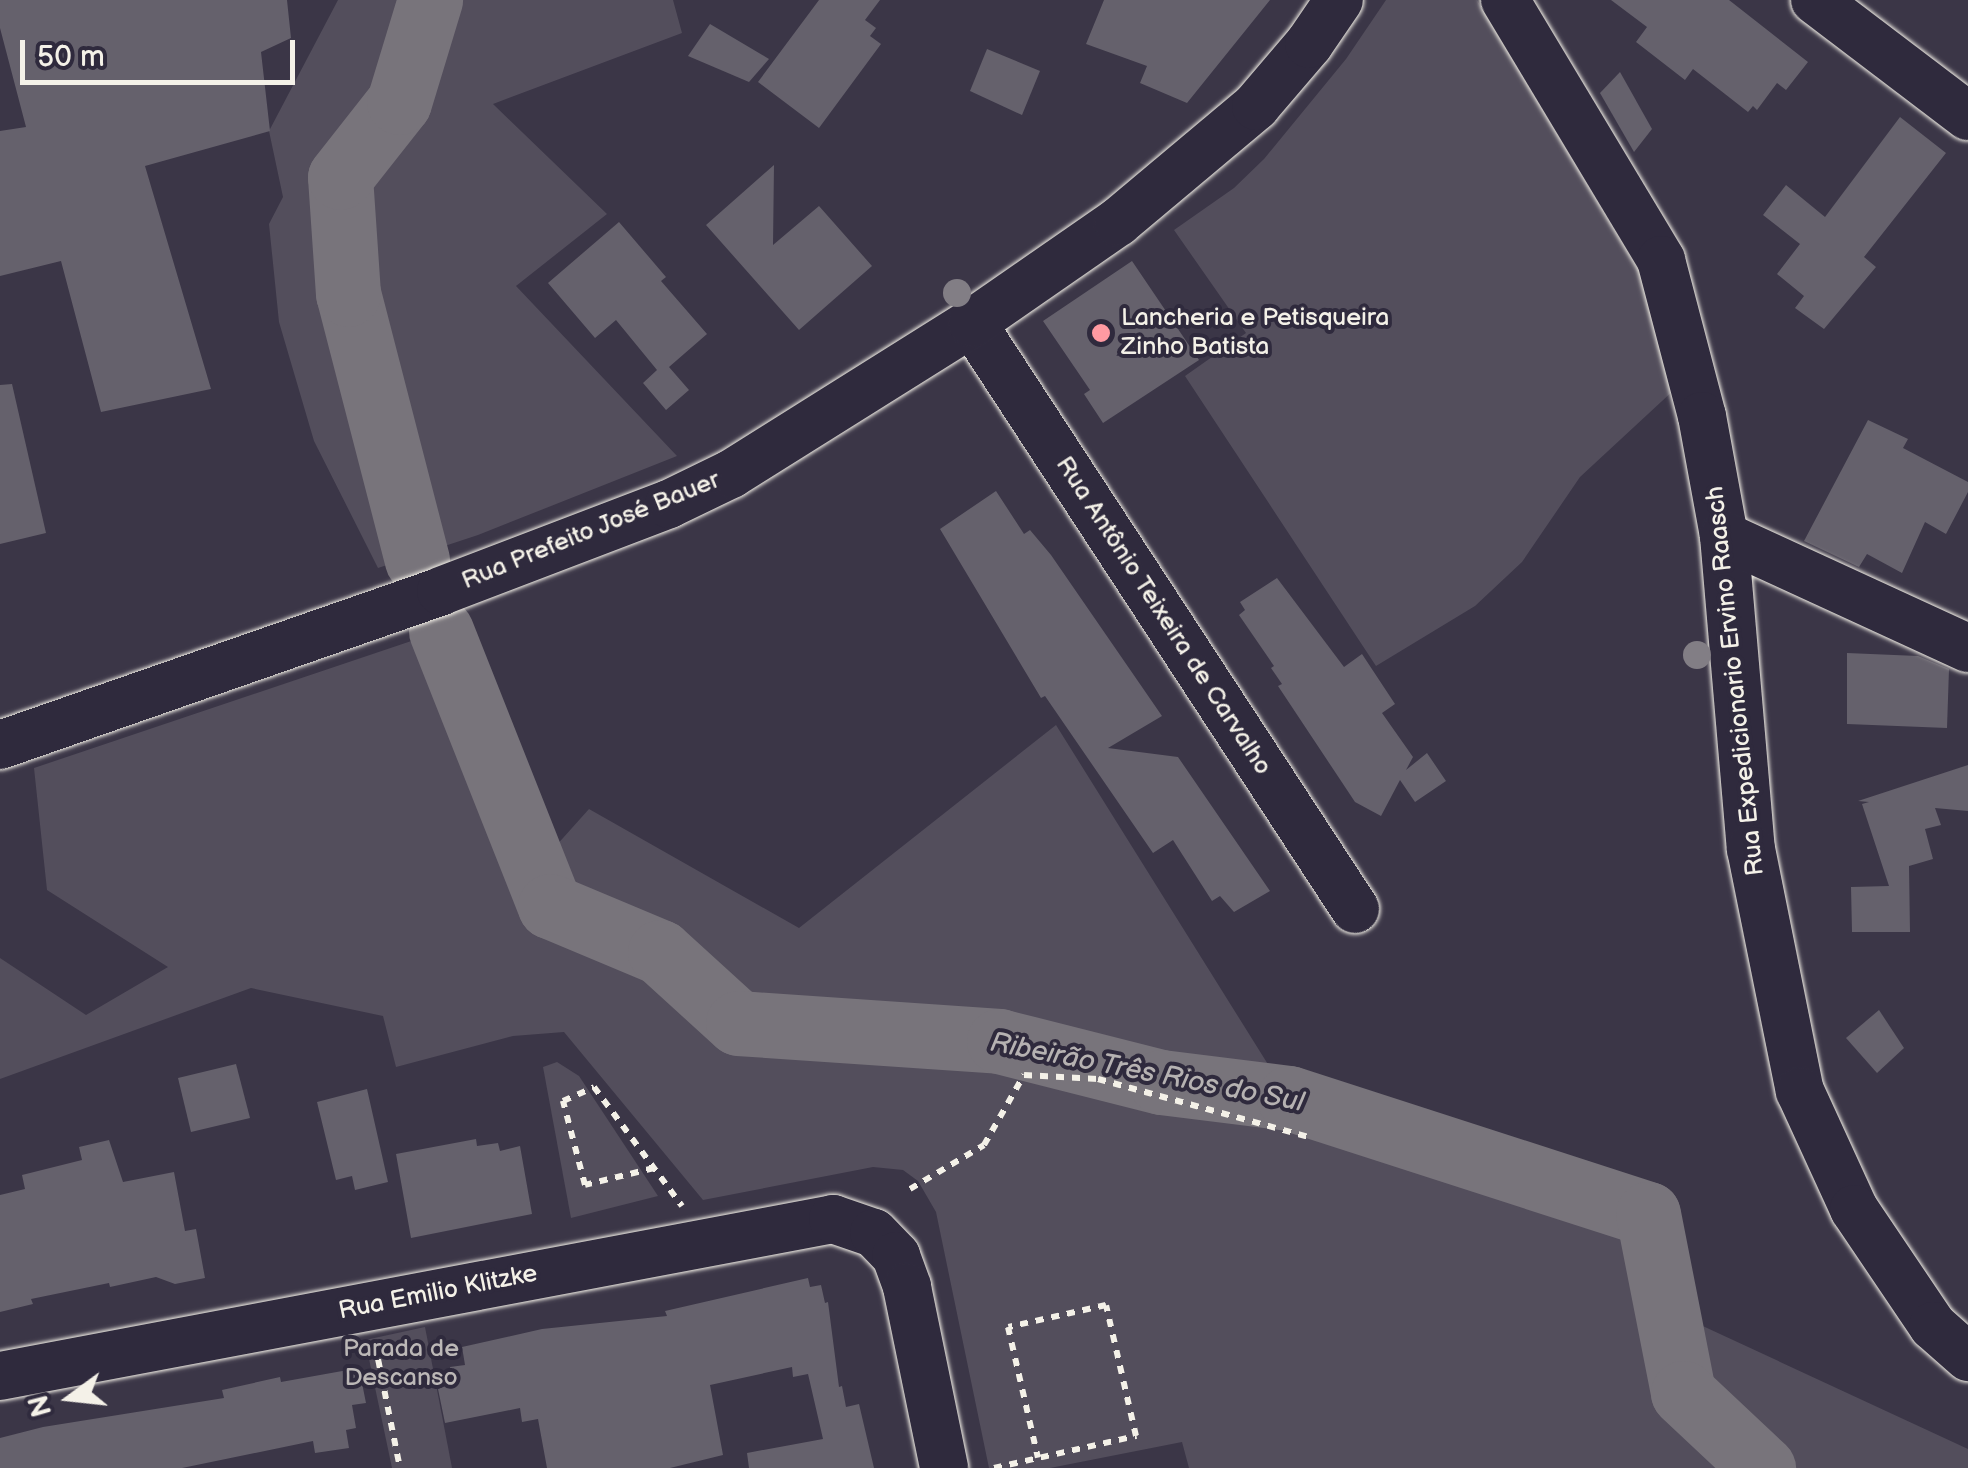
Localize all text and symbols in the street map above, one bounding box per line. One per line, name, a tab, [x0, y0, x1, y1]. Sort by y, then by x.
scale bar	[25, 20, 300, 82]
text: 50 m	[37, 39, 105, 75]
place label: Lancheria e Petisqueira Zinho Batista	[1121, 304, 1389, 363]
marker: Lancheria e Petisqueira Zinho Batista	[1090, 322, 1112, 344]
street label: Rua Antônio Teixeira de Carvalho	[1048, 451, 1278, 781]
street label: Rua Prefeito José Bauer	[457, 465, 725, 597]
street label: Rua Expedicionario Ervino Raasch	[1701, 485, 1771, 877]
water label: Ribeirão Três Rios do Sul	[987, 1026, 1307, 1120]
street label: Rua Emilio Klitzke	[336, 1259, 540, 1327]
park label: Parada de Descanso	[343, 1335, 459, 1394]
north arrow	[20, 1348, 120, 1448]
text: N	[22, 1391, 59, 1420]

